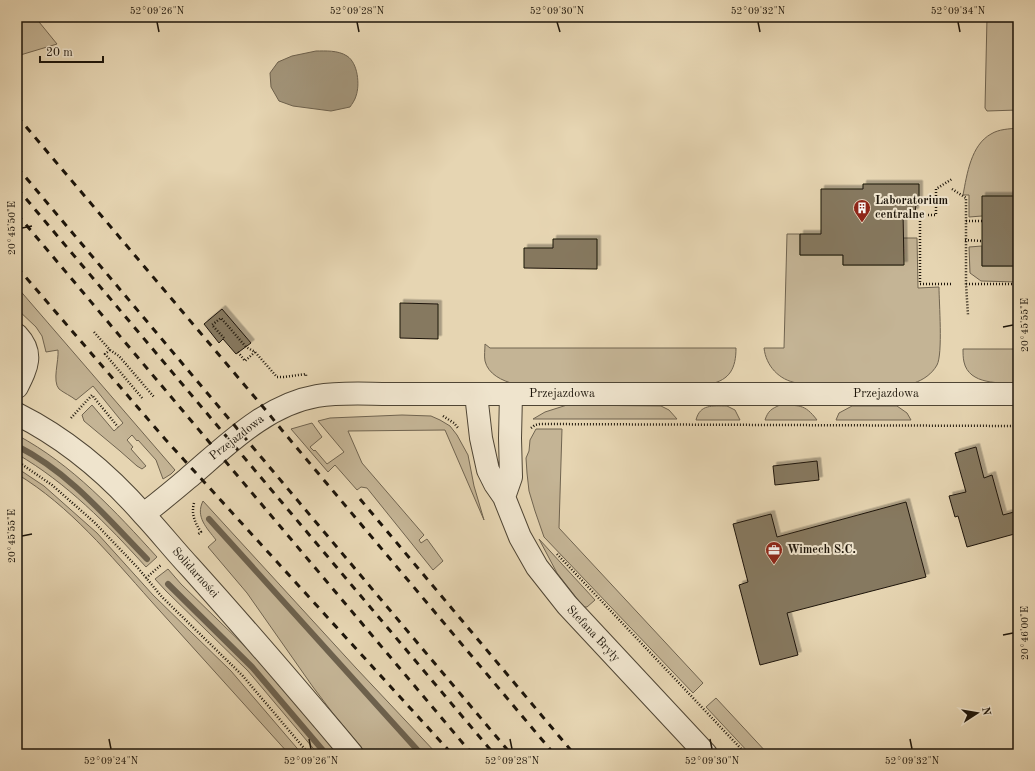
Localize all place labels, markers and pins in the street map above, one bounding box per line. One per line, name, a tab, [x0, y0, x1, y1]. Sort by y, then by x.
place label: Laboratorium centralne	[875, 195, 949, 221]
building icon: Laboratorium centralne	[852, 198, 872, 223]
office icon: Wimech S.C.	[764, 540, 784, 565]
place label: Wimech S.C.	[787, 544, 856, 556]

